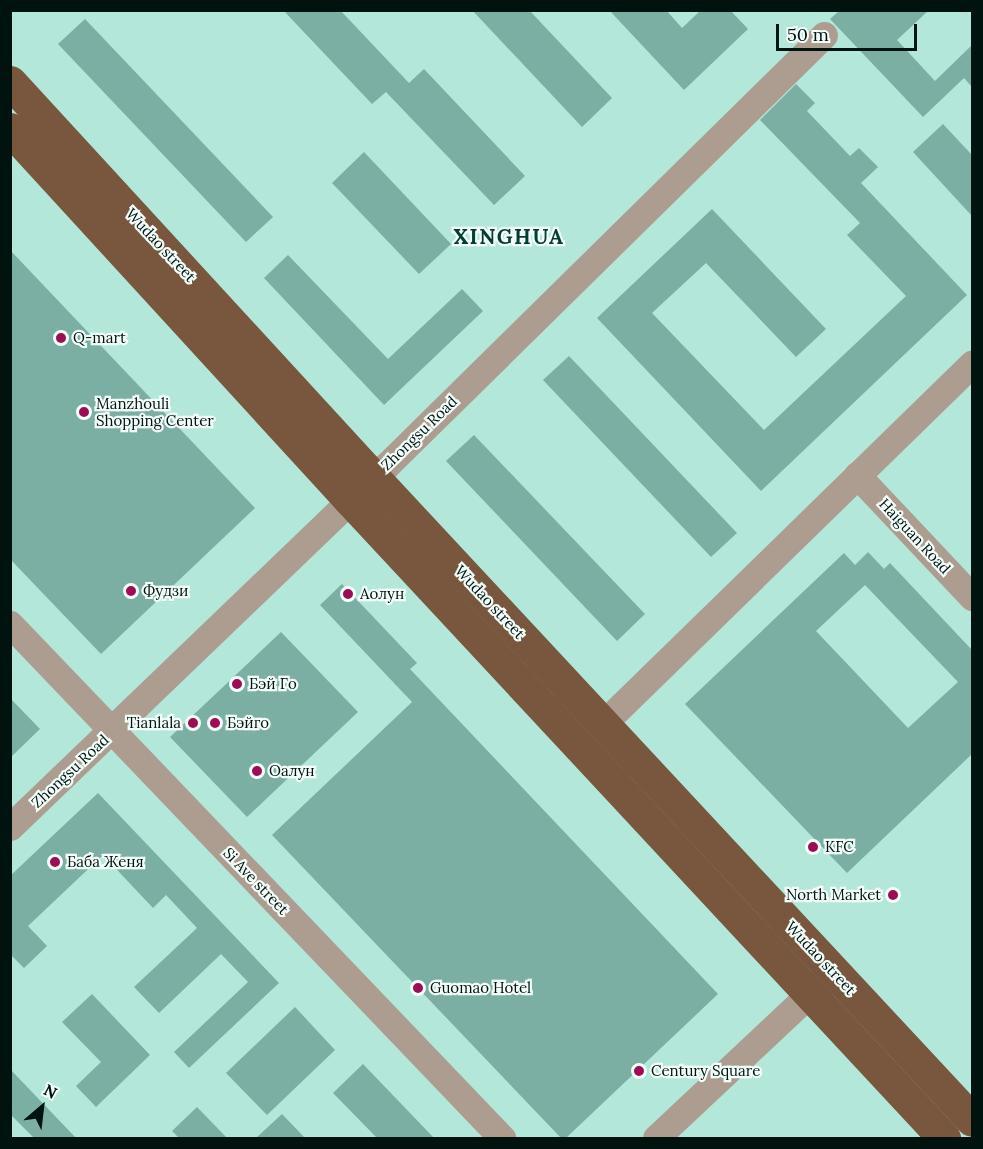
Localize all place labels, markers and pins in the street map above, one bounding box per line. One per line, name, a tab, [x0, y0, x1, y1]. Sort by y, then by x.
place label: Q-mart	[73, 329, 126, 347]
marker: Q-mart	[54, 331, 68, 345]
place label: Manzhouli Shopping Center	[96, 394, 214, 429]
marker: Manzhouli Shopping Center	[77, 405, 91, 419]
place label: Фудзи	[143, 582, 188, 600]
marker: Фудзи	[124, 584, 138, 598]
place label: Аолун	[360, 585, 404, 603]
marker: Аолун	[341, 587, 355, 601]
place label: Бэй Го	[249, 675, 297, 693]
marker: Бэй Го	[230, 677, 244, 691]
place label: Tianlala	[127, 714, 181, 732]
place label: Бэйго	[227, 714, 269, 732]
marker: Tianlala	[186, 716, 200, 730]
marker: Бэйго	[208, 716, 222, 730]
place label: Оалун	[269, 762, 315, 780]
marker: Оалун	[250, 764, 264, 778]
place label: KFC	[825, 838, 854, 856]
marker: KFC	[806, 840, 820, 854]
place label: Баба Женя	[67, 853, 144, 871]
marker: Баба Женя	[48, 855, 62, 869]
place label: North Market	[786, 886, 881, 904]
marker: North Market	[886, 888, 900, 902]
place label: Guomao Hotel	[430, 979, 531, 997]
marker: Guomao Hotel	[411, 981, 425, 995]
place label: Century Square	[651, 1062, 760, 1080]
marker: Century Square	[632, 1064, 646, 1078]

